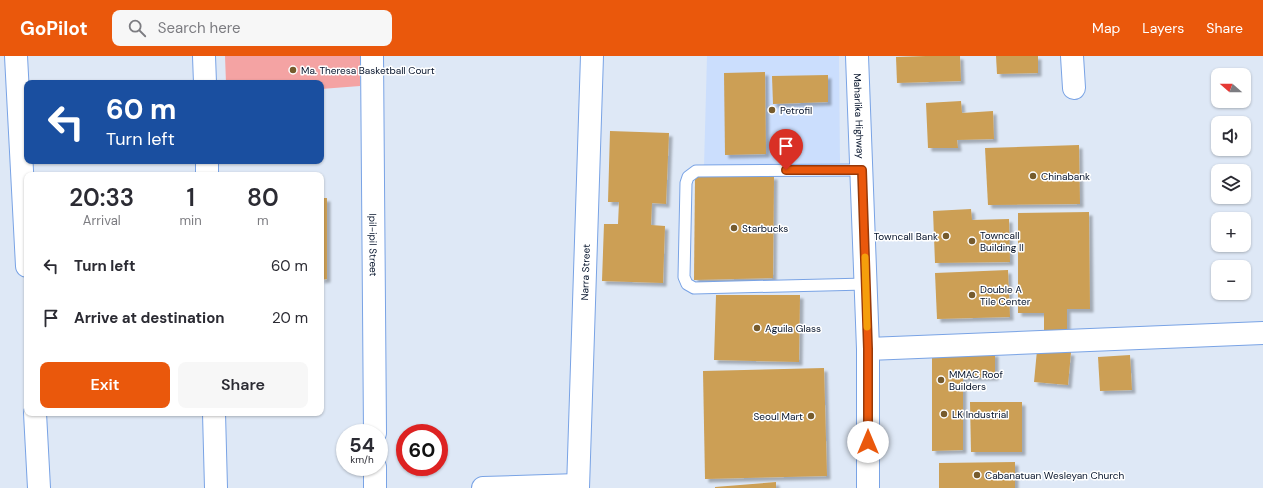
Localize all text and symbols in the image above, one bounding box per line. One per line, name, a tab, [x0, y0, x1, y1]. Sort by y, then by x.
search box	[112, 10, 392, 46]
text: GoPilot	[20, 16, 88, 41]
icon: search	[126, 17, 148, 39]
text: Search here	[158, 18, 241, 38]
text: Map	[1092, 19, 1120, 37]
text: Layers	[1142, 19, 1184, 37]
text: Share	[1206, 19, 1243, 37]
place label: Ma. Theresa Basketball Court	[301, 64, 435, 77]
marker: Ma. Theresa Basketball Court	[288, 65, 298, 75]
north arrow	[1211, 68, 1251, 108]
map controls	[1211, 68, 1251, 300]
street label: Maharlika Highway	[851, 73, 867, 159]
text: 60 m	[106, 91, 176, 128]
icon: left	[40, 96, 92, 148]
place label: Petrofil	[780, 104, 812, 117]
marker: Petrofil	[767, 105, 777, 115]
button: sound	[1211, 116, 1251, 156]
text: Turn left	[106, 127, 175, 151]
pin	[769, 129, 803, 170]
icon: arrive	[775, 135, 797, 157]
button: layers	[1211, 164, 1251, 204]
place label: Chinabank	[1041, 170, 1090, 183]
marker: Chinabank	[1028, 171, 1038, 181]
text: 20:33	[69, 182, 134, 213]
text: 1	[186, 182, 195, 213]
text: 80	[247, 182, 279, 213]
text: Arrival	[83, 212, 121, 229]
text: min	[179, 212, 202, 229]
text: m	[257, 212, 269, 229]
button: +	[1211, 212, 1251, 252]
street label: Ipil-ipil Street	[366, 213, 380, 277]
place label: Starbucks	[742, 222, 788, 235]
marker: Starbucks	[729, 223, 739, 233]
place label: Towncall Building II	[980, 229, 1024, 254]
place label: Towncall Bank	[874, 230, 938, 243]
marker: Towncall Bank	[941, 231, 951, 241]
marker: Towncall Building II	[967, 236, 977, 246]
street label: Narra Street	[578, 244, 593, 300]
icon: left	[40, 255, 62, 277]
text: Turn left	[74, 256, 135, 276]
text: 60 m	[271, 256, 308, 276]
button: −	[1211, 260, 1251, 300]
place label: Double A Tile Center	[980, 283, 1031, 308]
marker: Double A Tile Center	[967, 290, 977, 300]
icon: arrive	[40, 307, 62, 329]
text: Arrive at destination	[74, 308, 225, 328]
text: 20 m	[272, 308, 308, 328]
place label: Aguila Glass	[765, 322, 821, 335]
marker: Aguila Glass	[752, 323, 762, 333]
button: Exit	[40, 362, 170, 408]
button: Share	[178, 362, 308, 408]
place label: MMAC Roof Builders	[949, 368, 1003, 393]
marker: MMAC Roof Builders	[936, 375, 946, 385]
place label: LK Industrial	[952, 408, 1008, 421]
marker: LK Industrial	[939, 409, 949, 419]
place label: Seoul Mart	[754, 410, 803, 423]
marker: Seoul Mart	[806, 411, 816, 421]
position arrow	[847, 421, 889, 463]
speed limit sign: 60	[396, 424, 448, 476]
text: 54	[349, 432, 375, 458]
text: km/h	[350, 453, 374, 466]
place label: Cabanatuan Wesleyan Church	[985, 469, 1124, 482]
marker: Cabanatuan Wesleyan Church	[972, 470, 982, 480]

